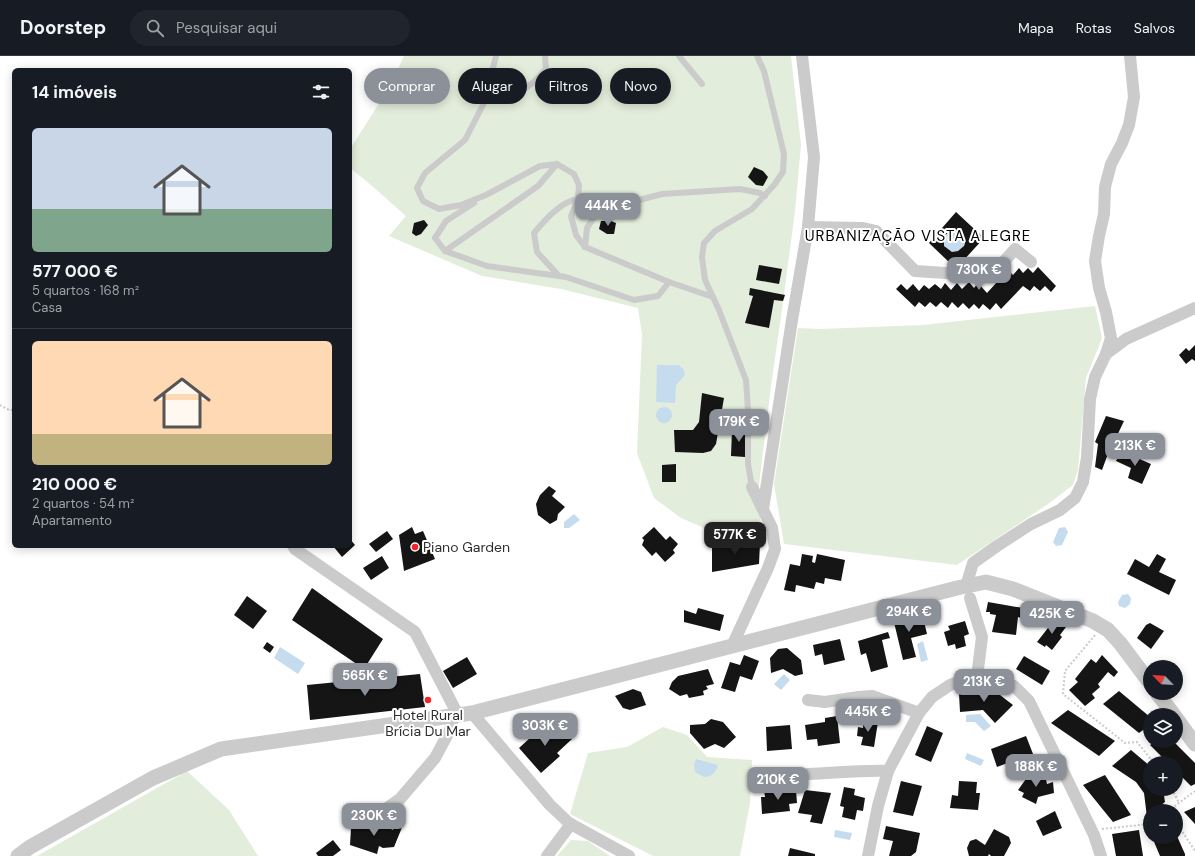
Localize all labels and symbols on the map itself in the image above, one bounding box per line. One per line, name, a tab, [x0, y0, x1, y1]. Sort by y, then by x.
pin: 444K €	[575, 193, 641, 227]
district label: URBANIZAÇÃO VISTA ALEGRE	[805, 226, 1031, 246]
pin: 730K €	[946, 257, 1012, 291]
pin: 179K €	[706, 409, 772, 443]
pin: 213K €	[1102, 433, 1168, 467]
pin: 577K €	[702, 522, 768, 556]
place label: Piano Garden	[423, 538, 510, 556]
marker: Piano Garden	[410, 542, 420, 552]
pin: 294K €	[876, 599, 942, 633]
pin: 425K €	[1019, 601, 1085, 635]
north arrow	[1143, 660, 1183, 700]
pin: 565K €	[332, 663, 398, 697]
pin: 213K €	[951, 669, 1017, 703]
marker: Hotel Rural Brícia Du Mar	[423, 695, 433, 705]
pin: 445K €	[835, 699, 901, 733]
place label: Hotel Rural Brícia Du Mar	[385, 706, 471, 740]
pin: 303K €	[512, 713, 578, 747]
pin: 188K €	[1003, 754, 1069, 788]
pin: 210K €	[745, 767, 811, 801]
pin: 230K €	[341, 803, 407, 837]

